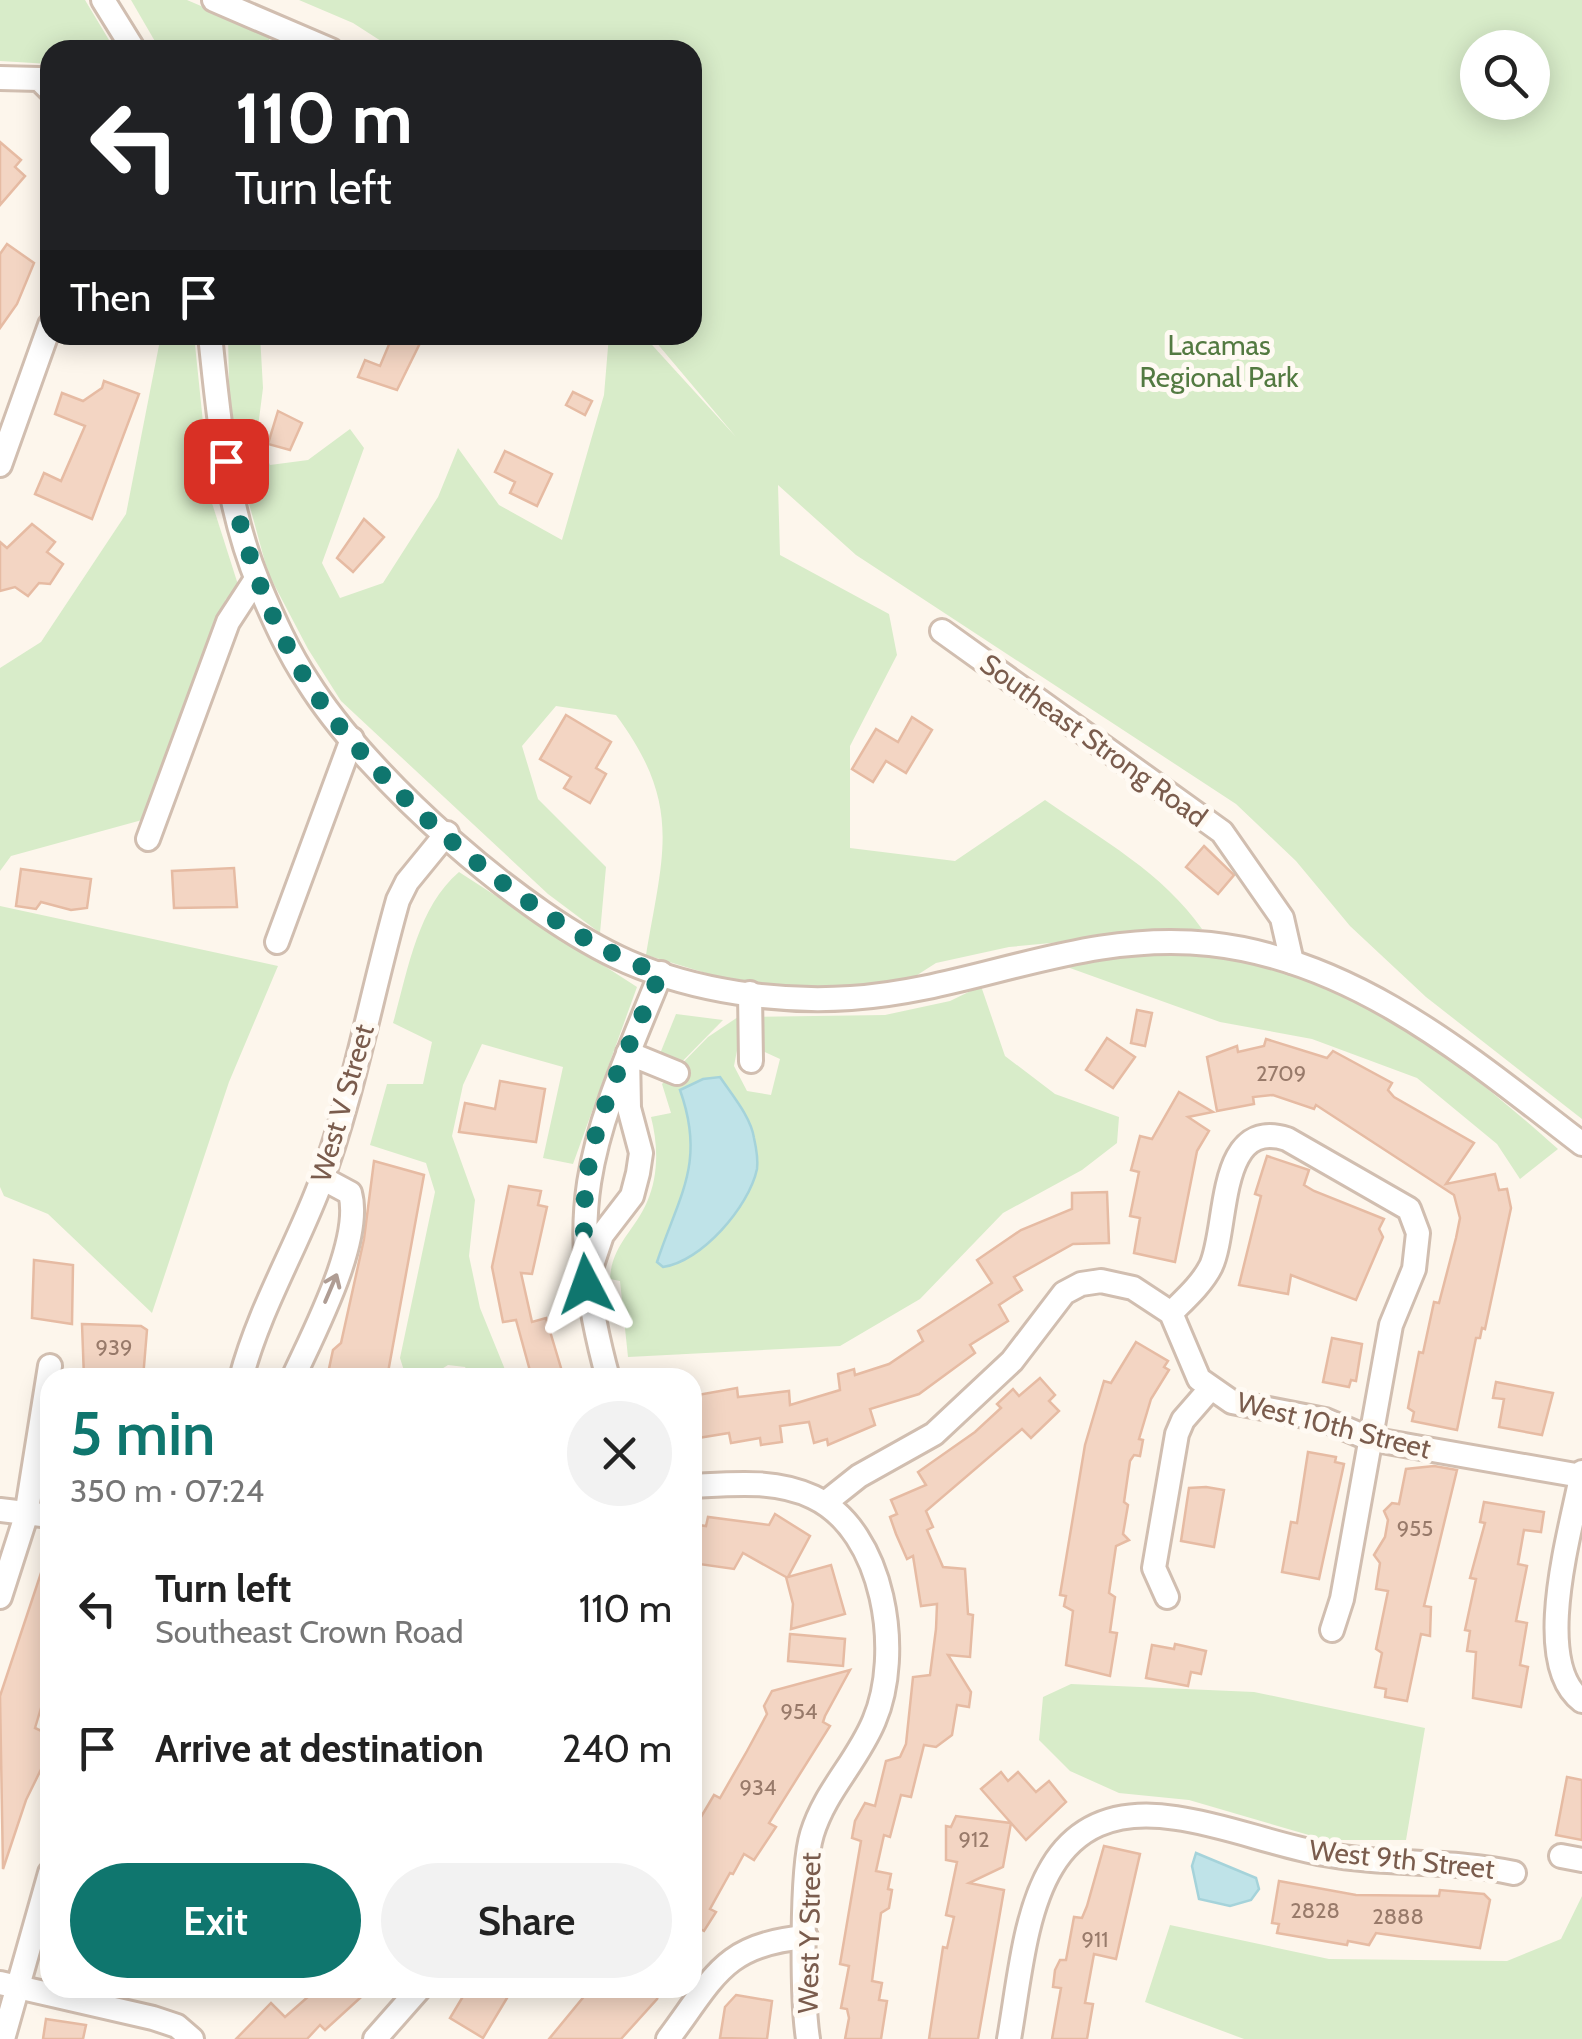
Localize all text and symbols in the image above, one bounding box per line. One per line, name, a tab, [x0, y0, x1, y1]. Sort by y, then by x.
map controls	[1460, 30, 1550, 120]
button: search	[1460, 30, 1550, 120]
text: 110 m	[235, 75, 413, 161]
icon: left	[70, 80, 200, 210]
text: Turn left	[235, 161, 392, 215]
icon: arrive	[171, 270, 226, 325]
text: Then	[70, 274, 151, 321]
park label: Lacamas Regional Park	[1140, 328, 1299, 394]
pin	[184, 419, 269, 504]
icon: arrive	[199, 434, 254, 489]
street label: Southeast Strong Road	[974, 646, 1214, 834]
street label: West V Street	[303, 1020, 381, 1186]
house number: 2709	[1256, 1060, 1306, 1087]
position arrow	[534, 1232, 638, 1336]
one-way arrow	[323, 1273, 341, 1304]
house number: 939	[96, 1334, 132, 1361]
street label: West 10th Street	[1234, 1384, 1434, 1466]
text: 5 min	[70, 1397, 215, 1470]
button: close	[567, 1401, 672, 1506]
text: 350 m · 07:24	[70, 1471, 264, 1510]
house number: 955	[1397, 1515, 1433, 1542]
text: Turn left	[155, 1565, 291, 1612]
icon: left	[70, 1581, 125, 1636]
text: 110 m	[579, 1585, 672, 1632]
text: Southeast Crown Road	[155, 1612, 463, 1651]
house number: 954	[780, 1698, 818, 1725]
icon: arrive	[70, 1721, 125, 1776]
text: Arrive at destination	[155, 1725, 484, 1772]
text: 240 m	[562, 1725, 672, 1772]
house number: 934	[739, 1774, 777, 1801]
house number: 912	[958, 1826, 990, 1853]
street label: West 9th Street	[1308, 1832, 1496, 1886]
street label: West Y Street	[791, 1852, 827, 2014]
button: Exit	[70, 1863, 361, 1978]
button: Share	[381, 1863, 672, 1978]
house number: 2828	[1290, 1897, 1340, 1924]
house number: 2888	[1372, 1903, 1424, 1930]
house number: 911	[1082, 1926, 1108, 1953]

